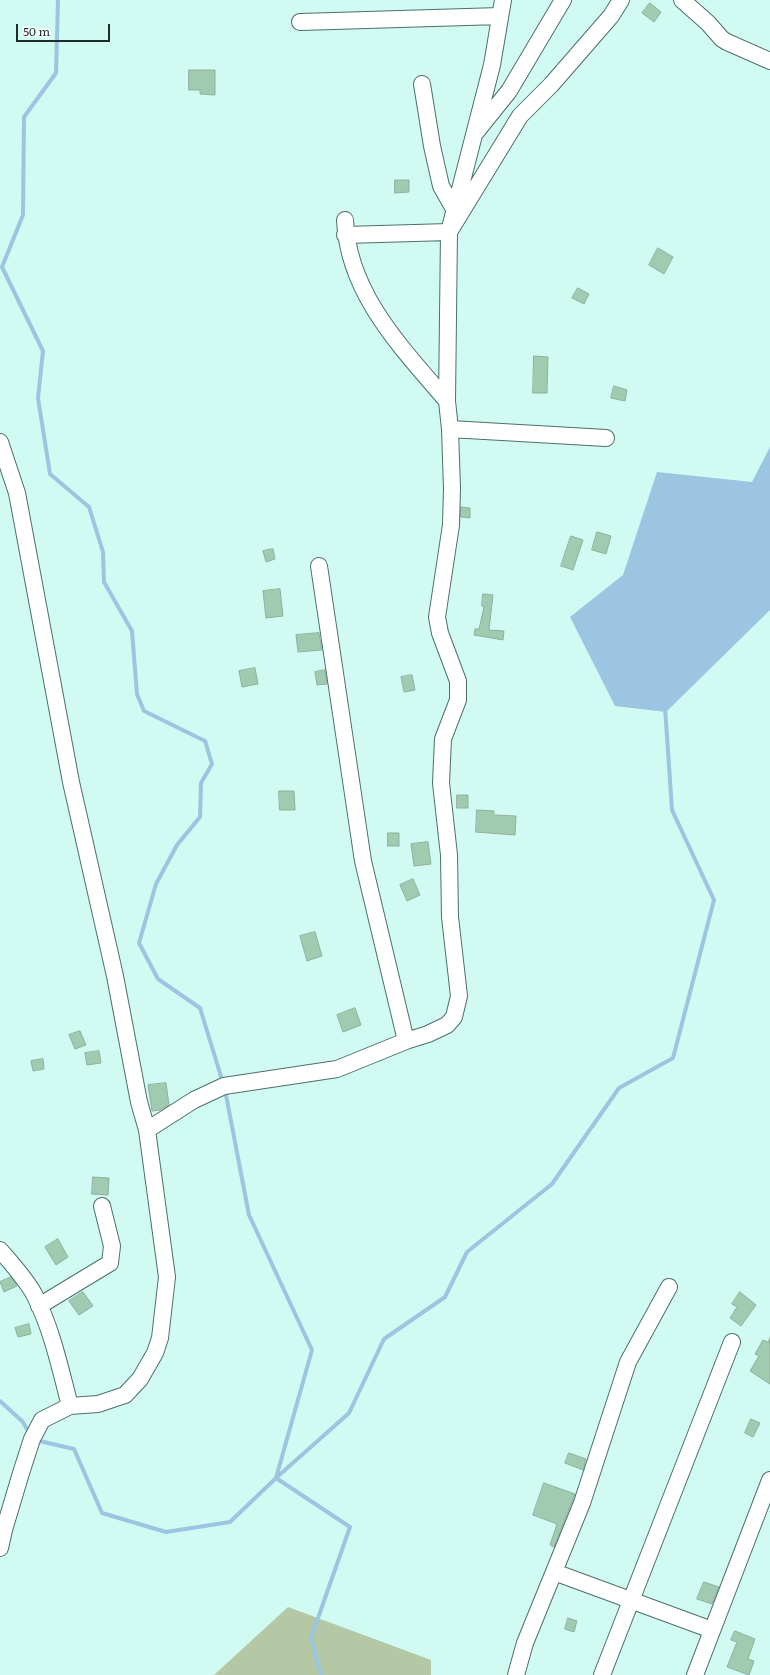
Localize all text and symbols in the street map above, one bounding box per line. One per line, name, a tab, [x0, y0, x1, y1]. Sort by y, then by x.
scale bar	[18, 16, 112, 42]
text: 50 m	[23, 22, 50, 40]

